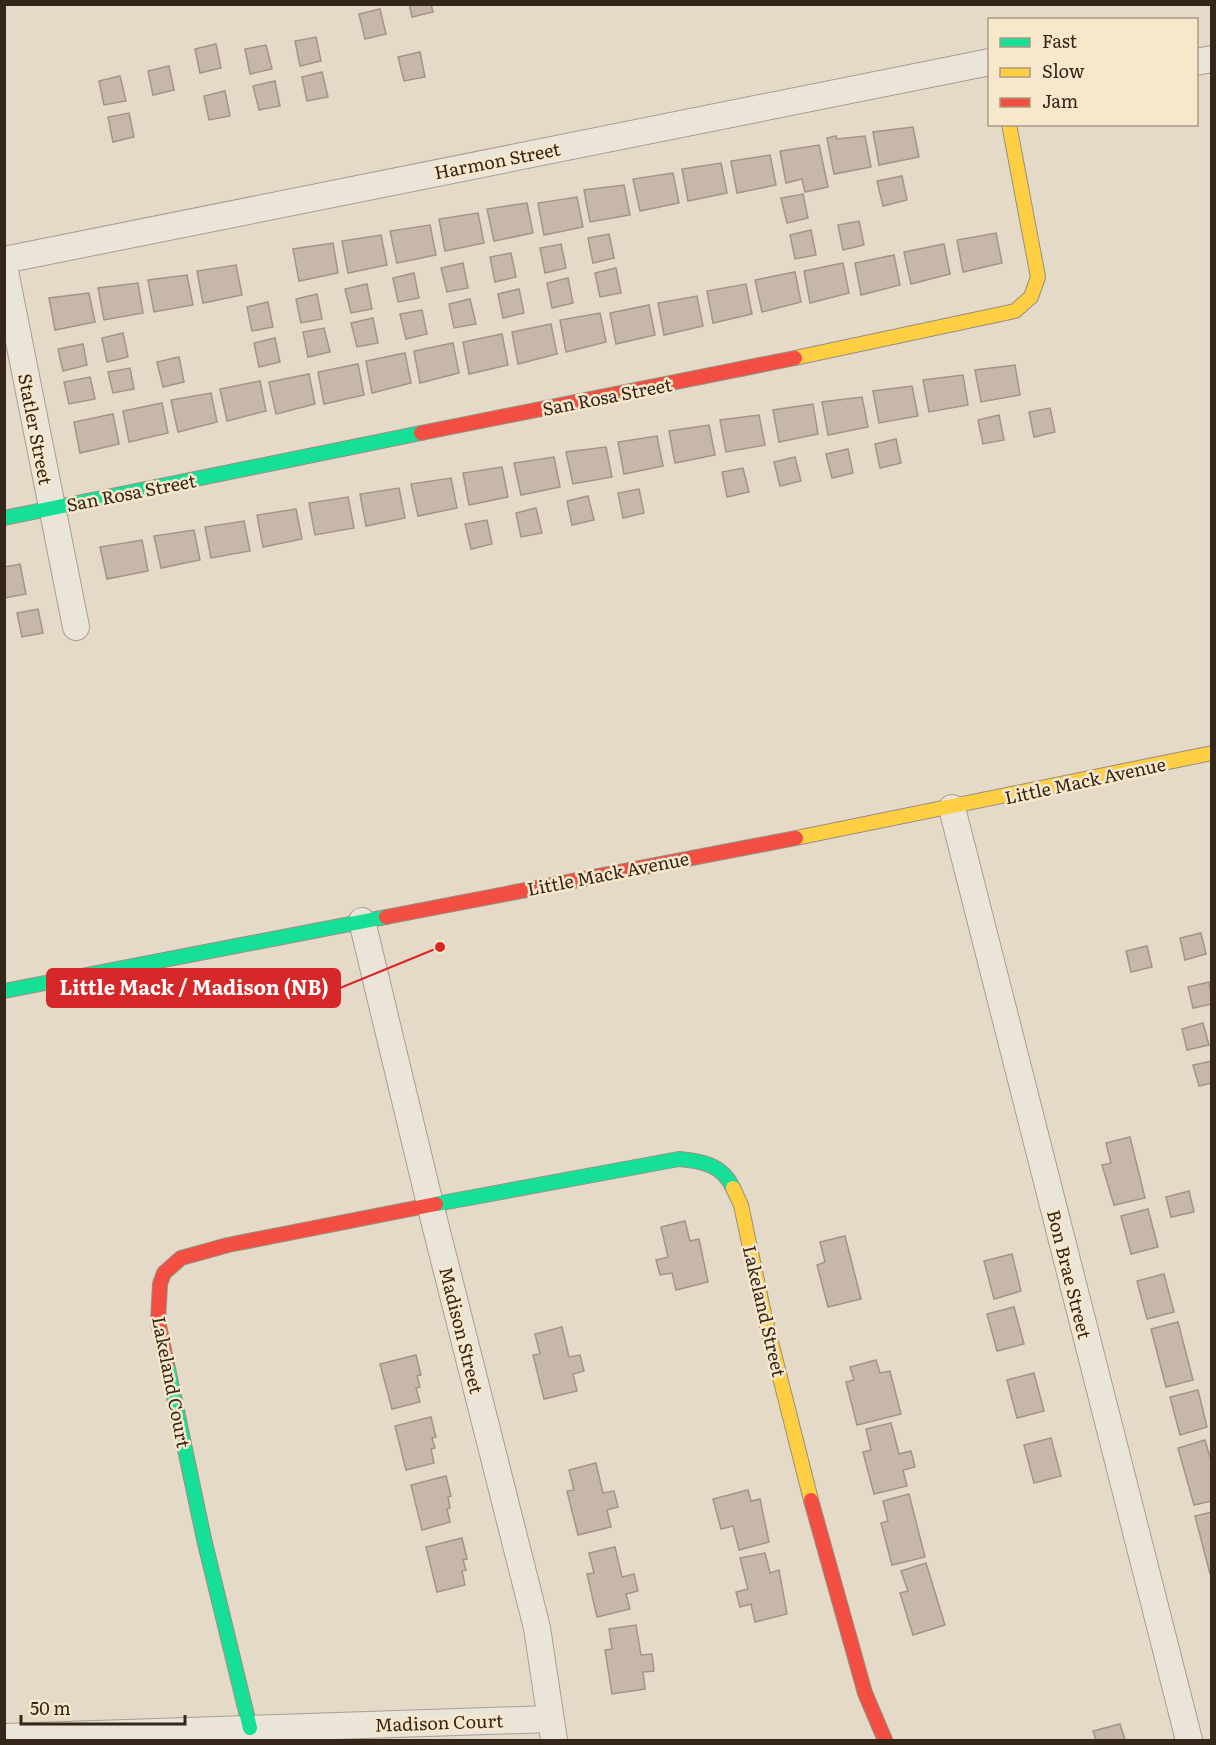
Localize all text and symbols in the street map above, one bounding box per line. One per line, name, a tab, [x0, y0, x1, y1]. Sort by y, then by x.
legend	[988, 18, 1198, 126]
text: Fast	[1042, 27, 1078, 54]
text: Slow	[1042, 57, 1085, 84]
text: Jam	[1042, 87, 1078, 114]
street label: Harmon Street	[432, 134, 563, 185]
street label: San Rosa Street	[540, 370, 675, 422]
street label: Statler Street	[12, 371, 60, 488]
street label: San Rosa Street	[64, 466, 199, 518]
street label: Little Mack Avenue	[1002, 750, 1168, 810]
street label: Little Mack Avenue	[525, 844, 691, 902]
callout: Little Mack / Madison (NB)	[47, 969, 340, 1007]
text: Little Mack / Madison (NB)	[59, 971, 329, 1001]
street label: Bon Brae Street	[1041, 1207, 1099, 1342]
street label: Lakeland Street	[737, 1242, 793, 1380]
street label: Madison Street	[433, 1264, 491, 1397]
street label: Lakeland Court	[146, 1314, 198, 1451]
scale bar	[21, 1688, 184, 1726]
text: 50 m	[30, 1694, 71, 1721]
street label: Madison Court	[374, 1706, 504, 1738]

